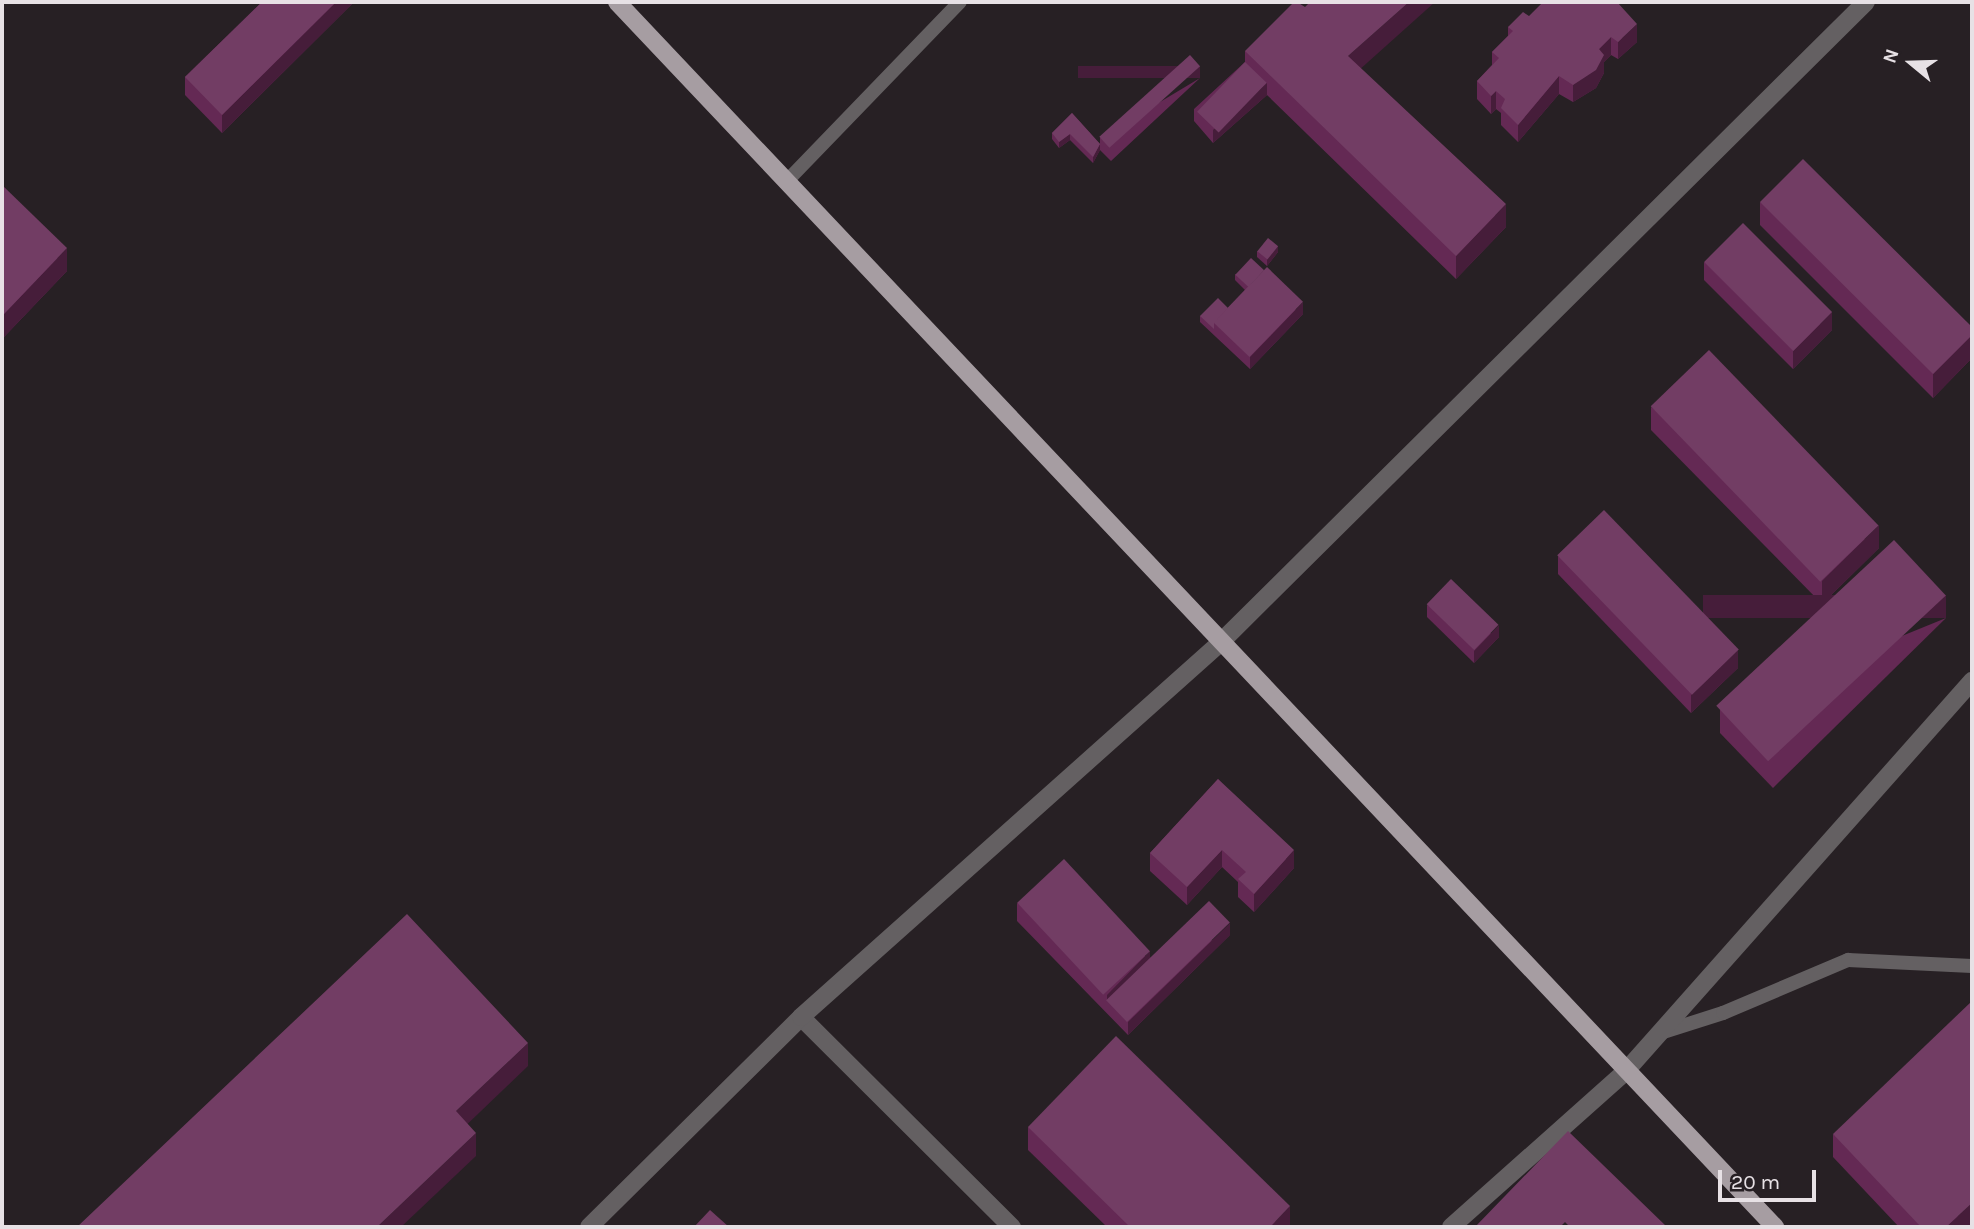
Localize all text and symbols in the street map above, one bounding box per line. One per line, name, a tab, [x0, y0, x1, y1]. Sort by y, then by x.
north arrow	[1876, 28, 1946, 98]
text: N	[1879, 46, 1904, 66]
scale bar	[1722, 1156, 1820, 1200]
text: 20 m	[1731, 1170, 1780, 1194]

